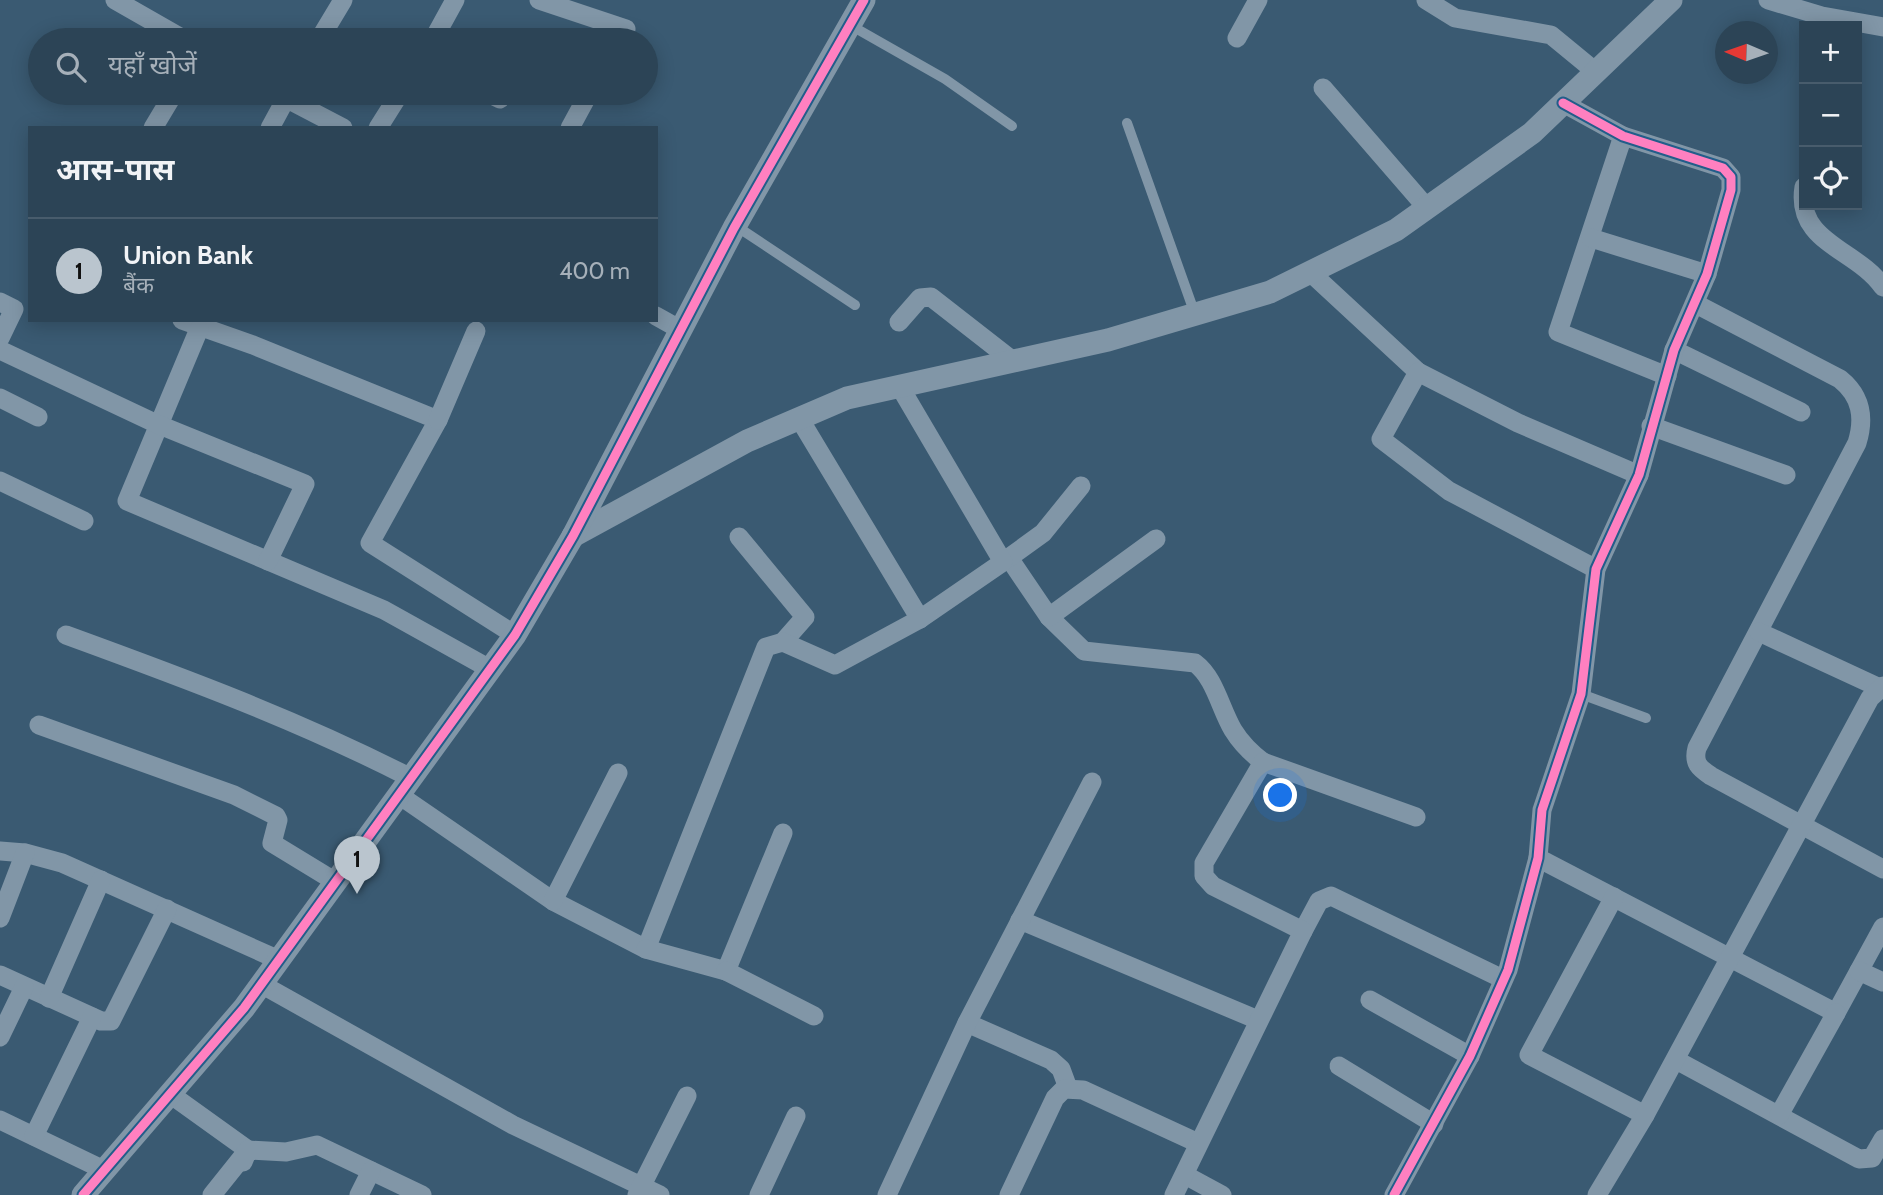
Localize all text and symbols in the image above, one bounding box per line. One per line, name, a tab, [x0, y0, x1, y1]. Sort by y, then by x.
north arrow	[1715, 21, 1778, 84]
map controls	[1799, 21, 1862, 210]
button: +	[1799, 21, 1862, 84]
search box	[28, 28, 658, 105]
icon: search	[52, 48, 90, 86]
text: यहाँ खोजें	[108, 49, 197, 81]
button: −	[1799, 84, 1862, 147]
button: locate	[1799, 147, 1862, 210]
text: आस-पास	[56, 151, 174, 188]
text: Union Bank	[123, 239, 253, 271]
text: 1	[75, 257, 83, 285]
text: 400 m	[559, 257, 630, 285]
text: बैंक	[123, 271, 154, 299]
your location	[1263, 778, 1297, 812]
pin: 1	[334, 836, 380, 894]

